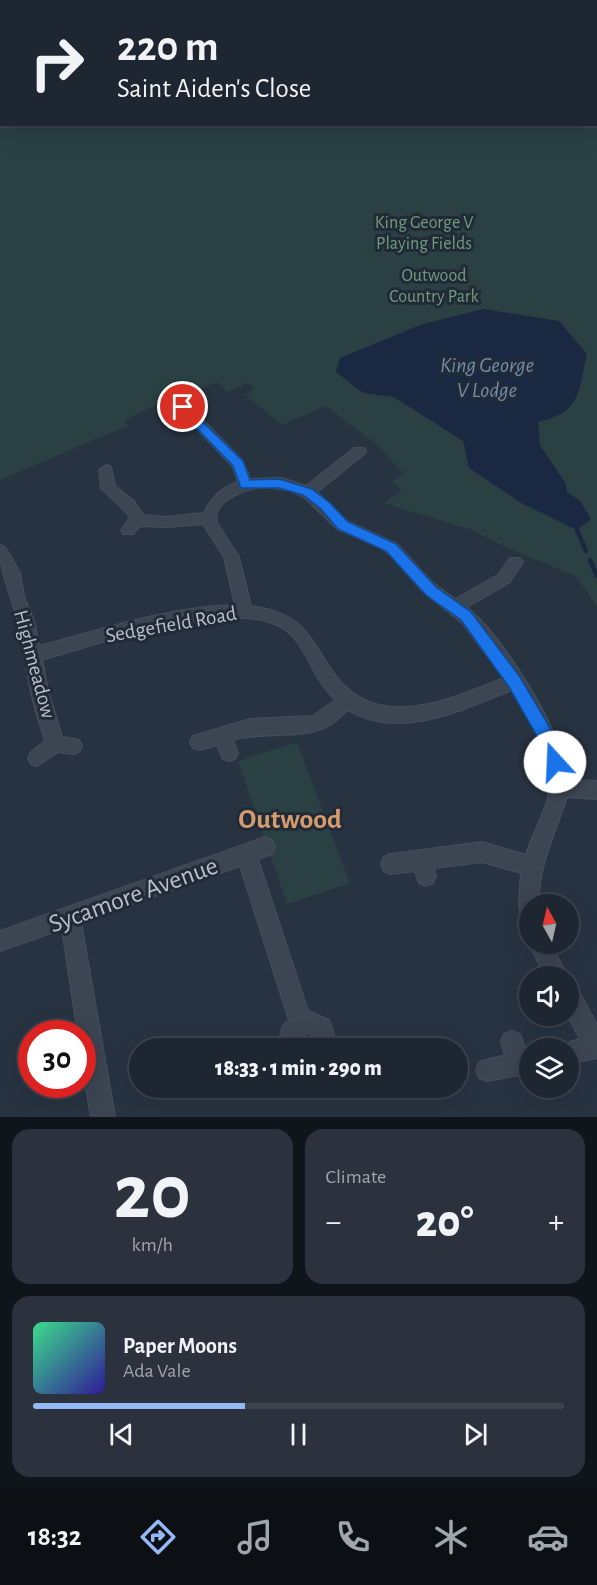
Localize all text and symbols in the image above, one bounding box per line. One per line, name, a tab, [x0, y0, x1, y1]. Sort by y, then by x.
icon: right	[18, 24, 96, 102]
text: 220 m	[117, 26, 219, 68]
text: Saint Aiden's Close	[117, 75, 311, 102]
park label: King George V Playing Fields	[375, 214, 474, 253]
park label: Outwood Country Park	[389, 267, 480, 306]
water label: King George V Lodge	[440, 354, 534, 401]
pin	[157, 381, 208, 432]
icon: arrive	[166, 390, 199, 423]
street label: Sedgefield Road	[104, 603, 238, 646]
street label: Highmeadow	[10, 608, 59, 721]
position arrow	[523, 730, 587, 794]
district label: Outwood	[238, 806, 342, 834]
street label: Sycamore Avenue	[45, 852, 221, 938]
north arrow	[519, 894, 579, 954]
map controls	[519, 894, 579, 1098]
button: sound	[519, 966, 579, 1026]
speed limit sign: 30	[18, 1020, 96, 1098]
button: layers	[519, 1038, 579, 1098]
text: 18:33 · 1 min · 290 m	[215, 1057, 382, 1079]
text: 20	[114, 1155, 191, 1233]
text: Climate	[326, 1167, 386, 1187]
text: 20°	[416, 1200, 474, 1245]
text: −	[326, 1206, 341, 1239]
text: +	[548, 1206, 564, 1239]
text: km/h	[132, 1235, 173, 1255]
text: Paper Moons	[123, 1335, 237, 1357]
text: Ada Vale	[123, 1361, 191, 1381]
icon: previous	[105, 1418, 138, 1451]
icon: pause	[282, 1418, 315, 1451]
icon: next	[459, 1418, 492, 1451]
icon: directions	[137, 1516, 179, 1558]
icon: music	[234, 1516, 276, 1558]
icon: phone	[332, 1516, 374, 1558]
icon: climate	[430, 1516, 472, 1558]
icon: car	[527, 1516, 569, 1558]
text: 18:32	[28, 1523, 81, 1550]

